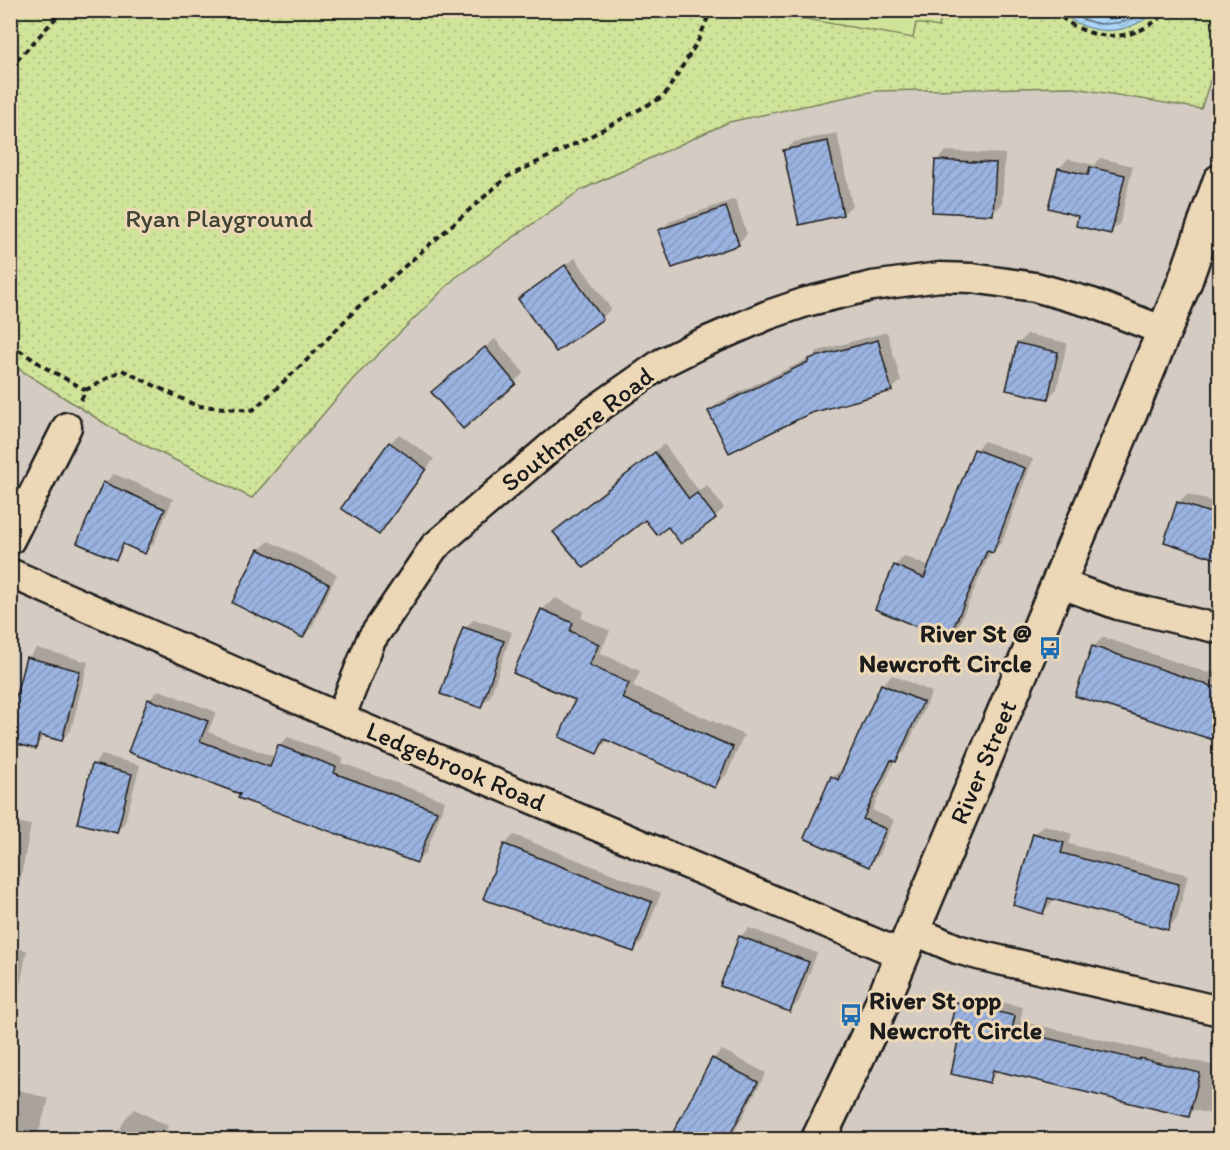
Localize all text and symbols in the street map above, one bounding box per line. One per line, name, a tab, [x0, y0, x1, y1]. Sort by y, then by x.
park label: Ryan Playground	[125, 202, 313, 234]
street label: Southmere Road	[494, 360, 660, 498]
place label: River St @ Newcroft Circle	[859, 617, 1032, 679]
bus stop icon: River St @ Newcroft Circle	[1037, 635, 1063, 661]
street label: River Street	[943, 695, 1024, 829]
street label: Ledgebrook Road	[362, 714, 550, 818]
place label: River St opp Newcroft Circle	[869, 984, 1042, 1046]
bus stop icon: River St opp Newcroft Circle	[838, 1002, 864, 1028]

